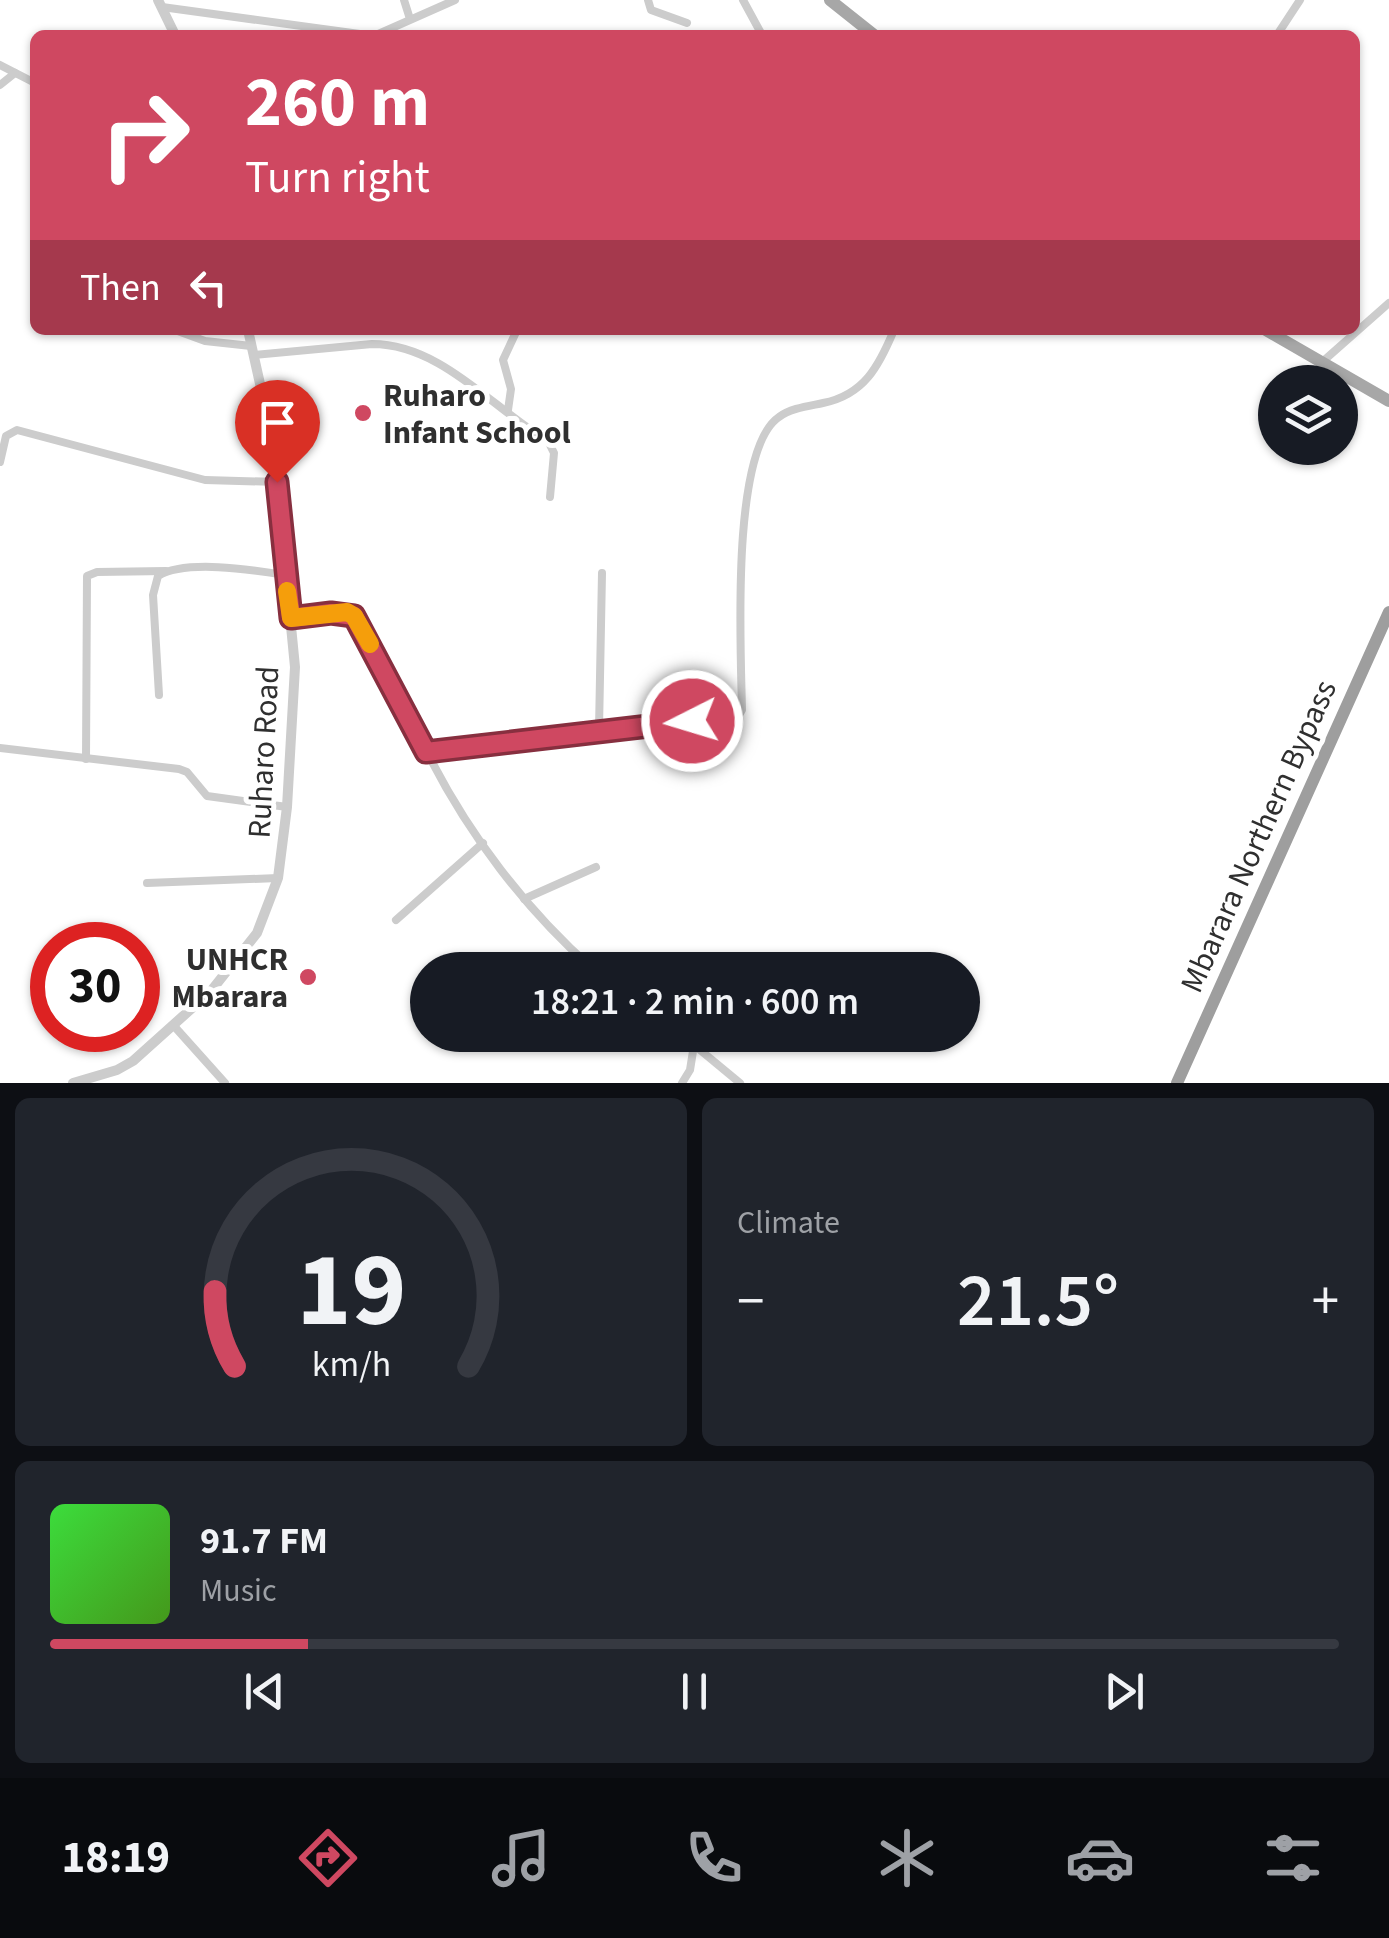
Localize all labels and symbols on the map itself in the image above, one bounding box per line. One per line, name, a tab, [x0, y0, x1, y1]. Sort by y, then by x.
place label: Ruharo Infant School	[383, 373, 571, 456]
pin	[235, 380, 320, 483]
marker: Ruharo Infant School	[352, 402, 374, 424]
street label: Ruharo Road	[237, 665, 291, 839]
position arrow	[640, 669, 744, 773]
street label: Mbarara Northern Bypass	[1169, 673, 1349, 1000]
speed limit sign: 30	[30, 922, 160, 1052]
place label: UNHCR Mbarara	[171, 937, 288, 1020]
marker: UNHCR Mbarara	[297, 966, 319, 988]

